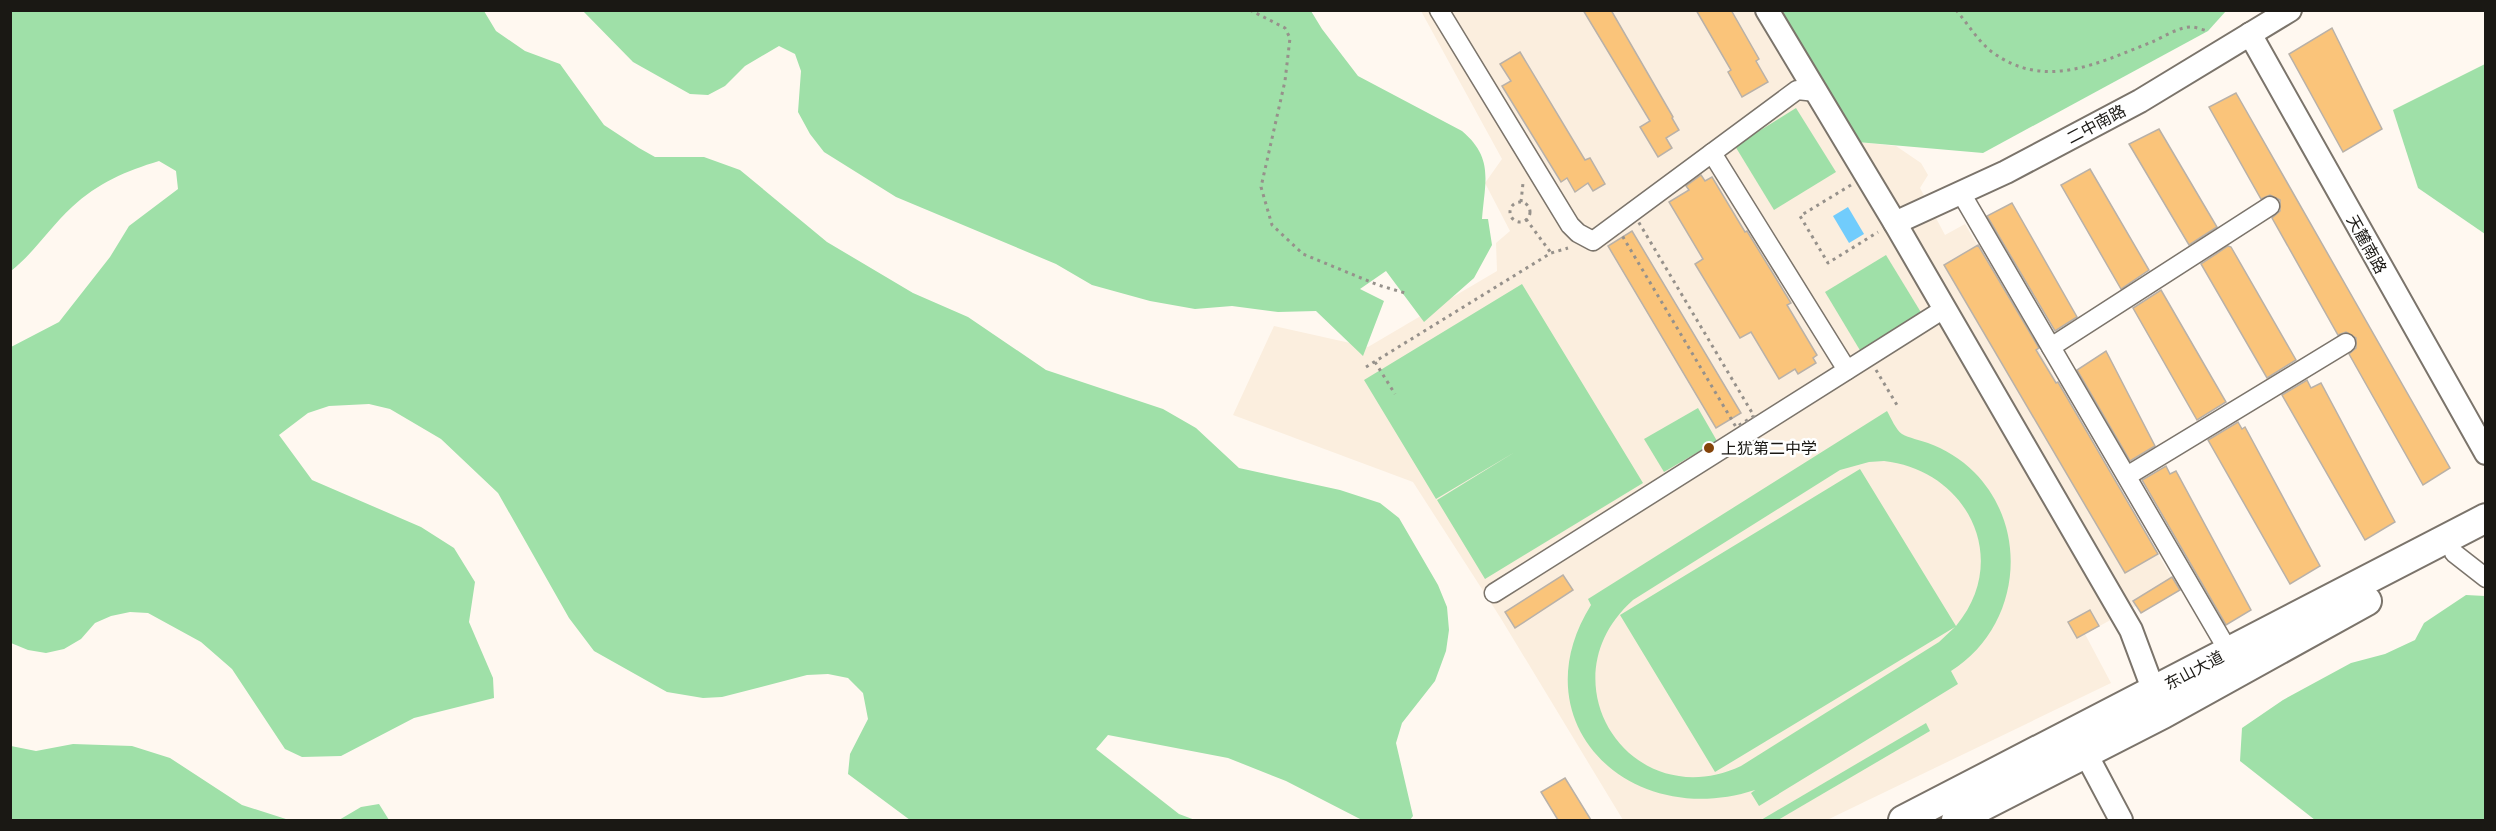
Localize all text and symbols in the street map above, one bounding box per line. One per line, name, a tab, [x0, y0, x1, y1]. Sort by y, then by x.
street label: 二中南路	[2063, 100, 2128, 147]
street label: 天麓南路	[2344, 211, 2391, 276]
place label: 上犹第二中学	[1721, 438, 1817, 457]
marker: 上犹第二中学	[1702, 441, 1716, 455]
street label: 东山大道	[2161, 646, 2226, 693]

